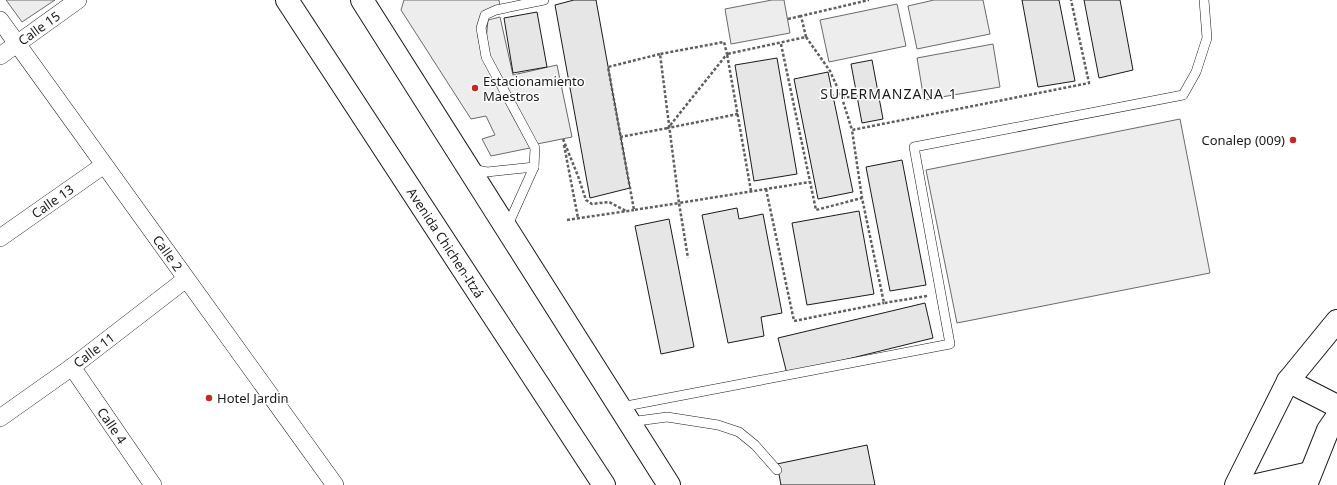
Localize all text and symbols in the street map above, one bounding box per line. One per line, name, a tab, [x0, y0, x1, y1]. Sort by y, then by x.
street label: Calle 15	[14, 7, 64, 49]
place label: Estacionamiento Maestros	[483, 72, 585, 105]
marker: Estacionamiento Maestros	[470, 83, 480, 93]
district label: SUPERMANZANA 1	[820, 84, 958, 103]
place label: Conalep (009)	[1201, 131, 1285, 149]
marker: Conalep (009)	[1288, 135, 1298, 145]
street label: Calle 13	[28, 180, 77, 222]
street label: Avenida Chichen-Itzá	[403, 184, 488, 301]
street label: Calle 2	[149, 231, 187, 275]
street label: Calle 11	[70, 328, 118, 372]
place label: Hotel Jardin	[217, 389, 289, 407]
marker: Hotel Jardin	[204, 393, 214, 403]
street label: Calle 4	[93, 404, 131, 448]

